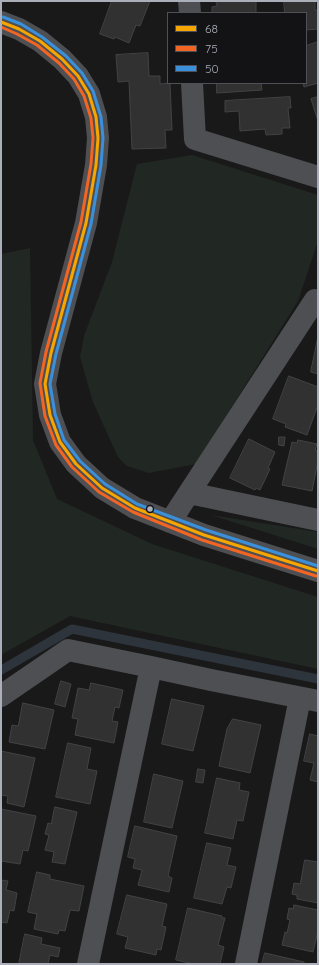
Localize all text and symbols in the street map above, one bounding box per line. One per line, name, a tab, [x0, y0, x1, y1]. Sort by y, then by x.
legend	[167, 12, 307, 84]
text: 68	[205, 21, 218, 36]
text: 75	[205, 41, 218, 56]
text: 50	[205, 61, 219, 76]
unlabelled marker	[145, 504, 155, 514]

